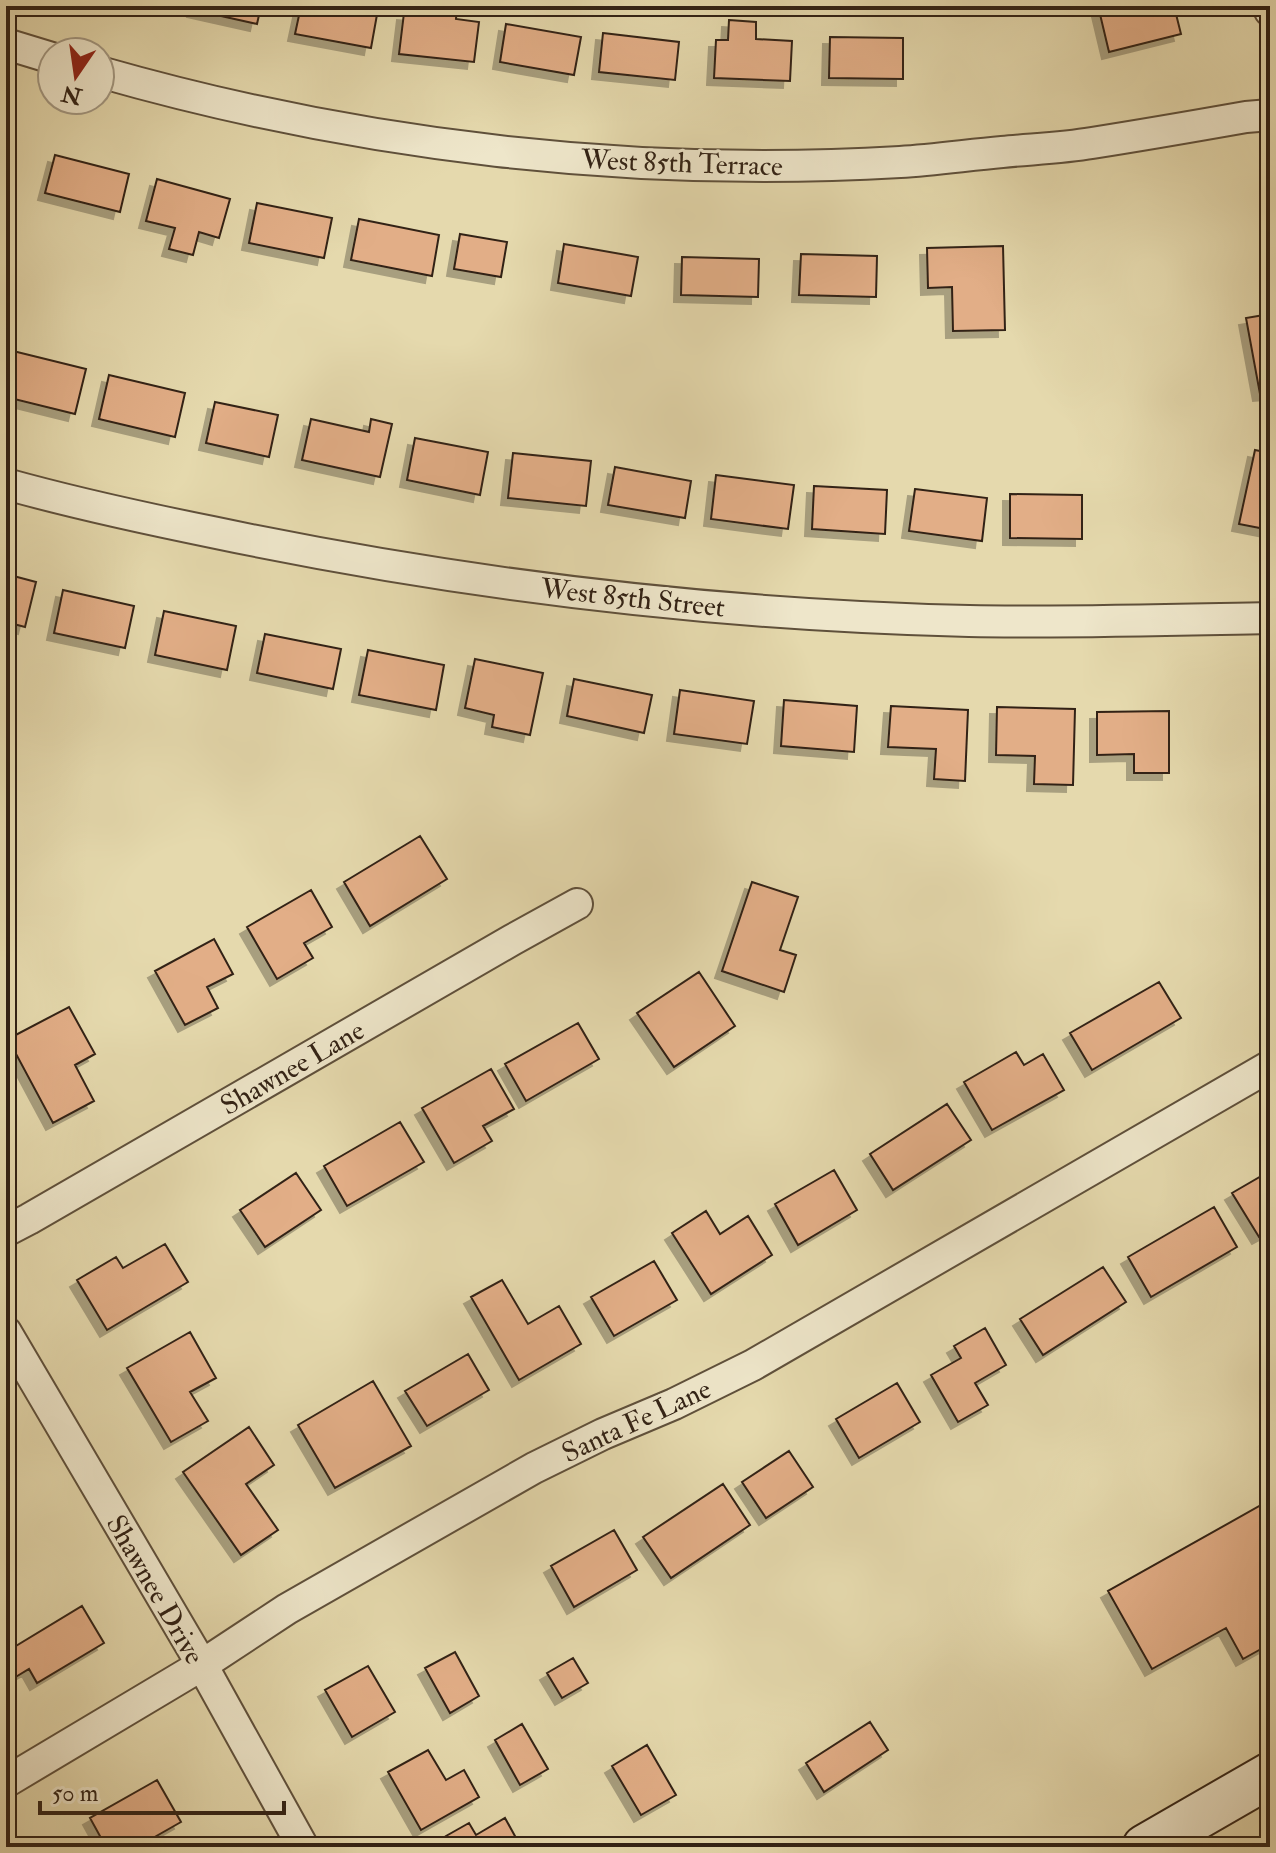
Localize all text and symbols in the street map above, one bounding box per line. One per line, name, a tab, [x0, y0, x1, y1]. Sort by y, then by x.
north arrow	[36, 36, 116, 116]
text: N	[59, 79, 85, 111]
street label: West 85th Terrace	[580, 142, 784, 185]
street label: West 85th Street	[538, 571, 727, 626]
street label: Shawnee Lane	[215, 1013, 371, 1124]
street label: Santa Fe Lane	[557, 1372, 717, 1471]
street label: Shawnee Drive	[98, 1509, 212, 1671]
scale bar	[40, 1765, 284, 1815]
text: 50 m	[52, 1778, 99, 1809]

